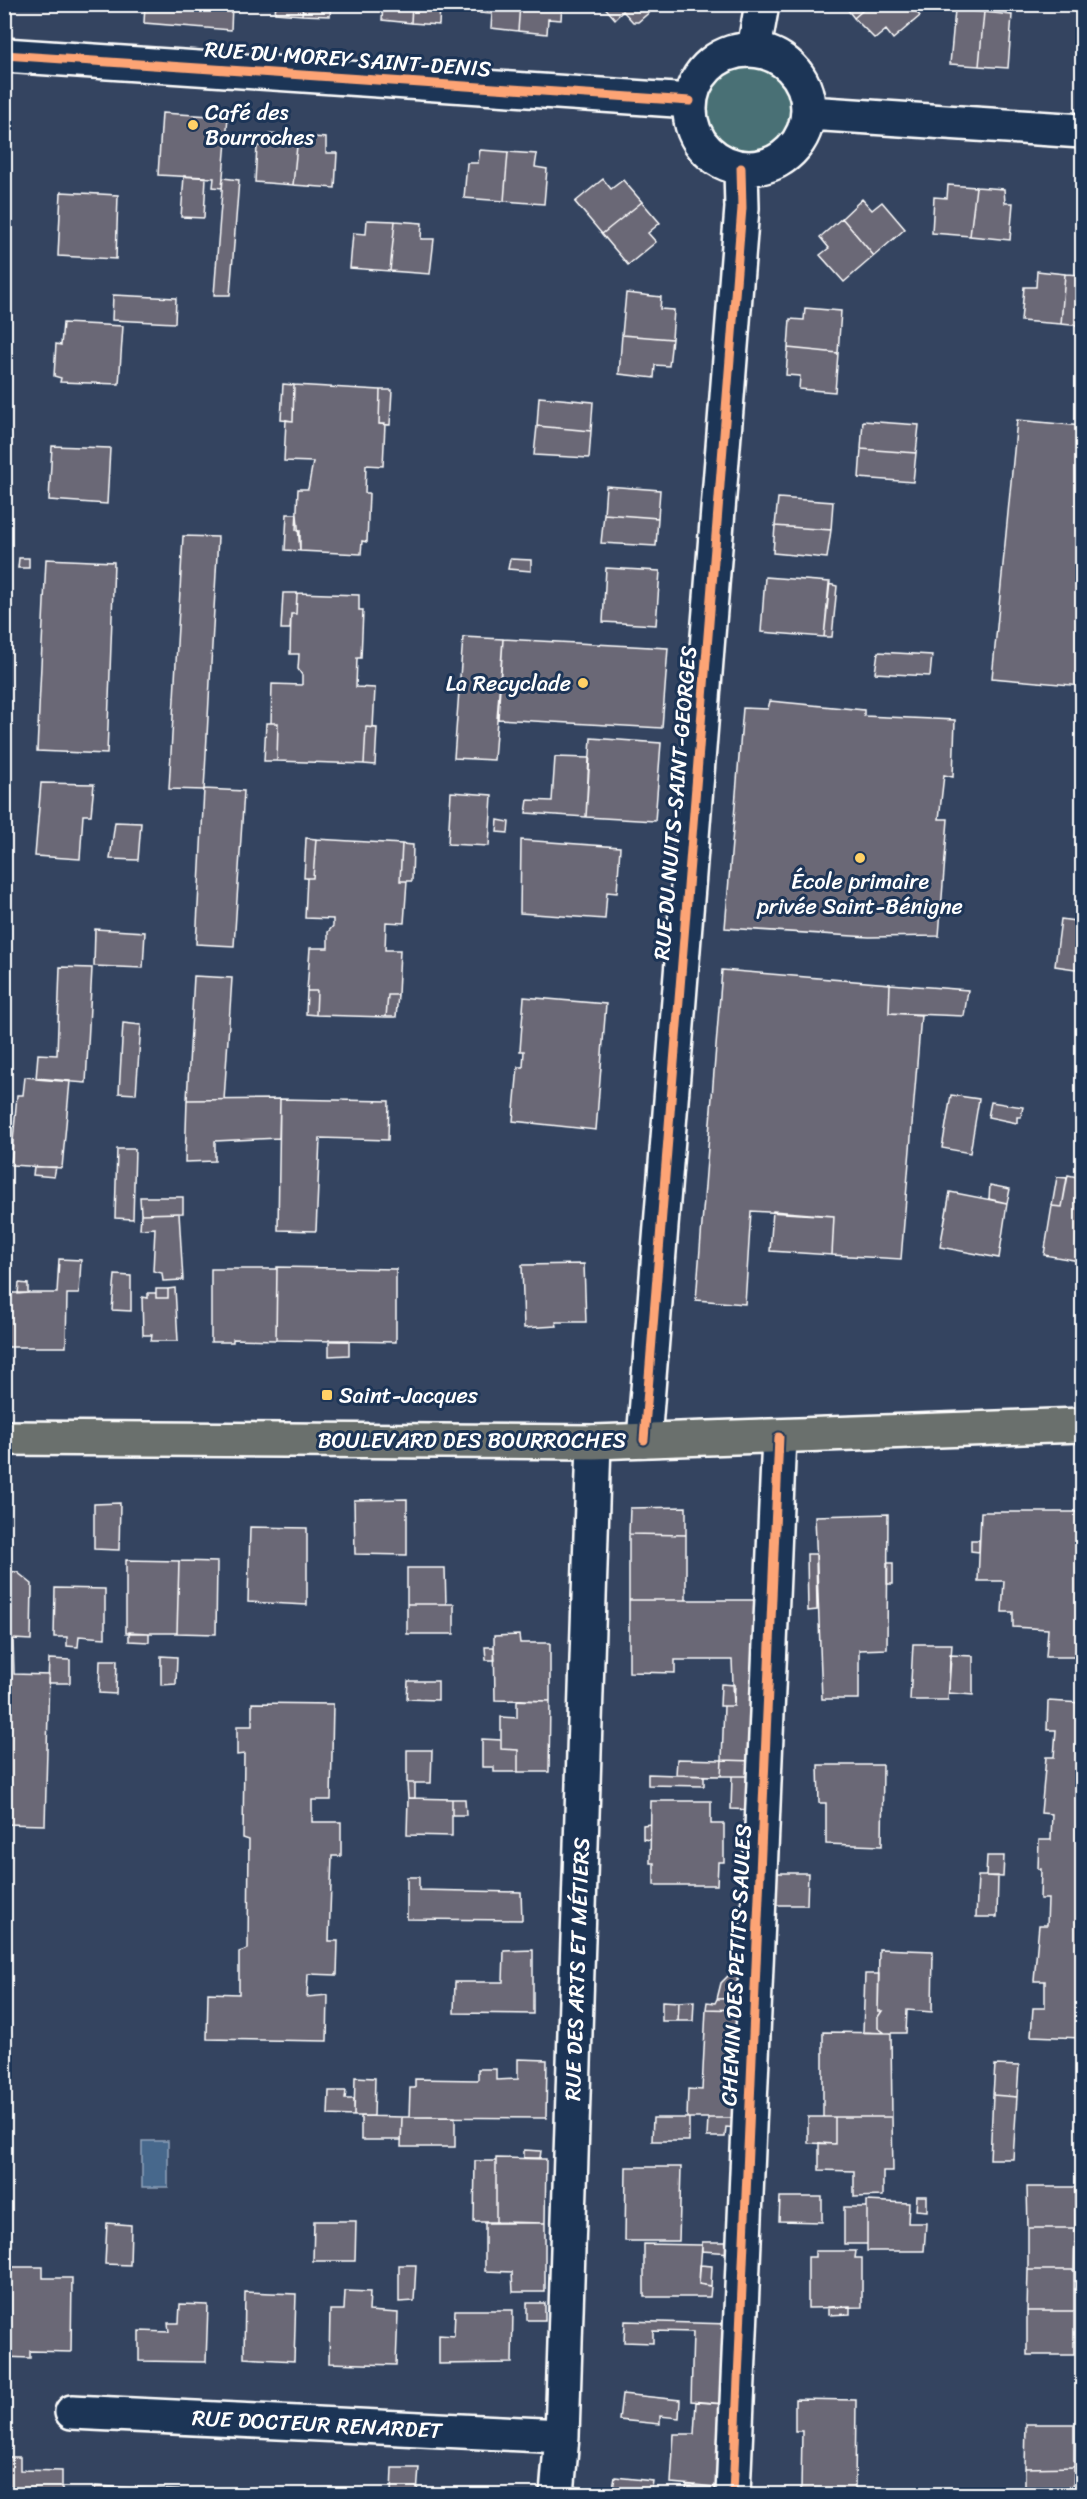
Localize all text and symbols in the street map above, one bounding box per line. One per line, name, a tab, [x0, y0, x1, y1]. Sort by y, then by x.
street label: RUE DU MOREY SAINT-DENIS	[203, 30, 493, 88]
place label: Café des Bourroches	[205, 93, 316, 157]
marker: Café des Bourroches	[186, 118, 200, 132]
street label: RUE DU NUITS-SAINT-GEORGES	[642, 644, 708, 962]
place label: La Recyclade	[446, 664, 571, 703]
marker: La Recyclade	[576, 676, 590, 690]
marker: École primaire privée Saint-Bénigne	[853, 851, 867, 865]
place label: École primaire privée Saint-Bénigne	[756, 862, 963, 926]
place label: Saint-Jacques	[339, 1376, 479, 1415]
marker: Saint-Jacques	[320, 1388, 334, 1402]
street label: BOULEVARD DES BOURROCHES	[318, 1421, 626, 1460]
street label: CHEMIN DES PETITS SAULES	[709, 1823, 763, 2107]
street label: RUE DES ARTS ET MÉTIERS	[553, 1836, 601, 2102]
street label: RUE DOCTEUR RENARDET	[191, 2398, 445, 2450]

